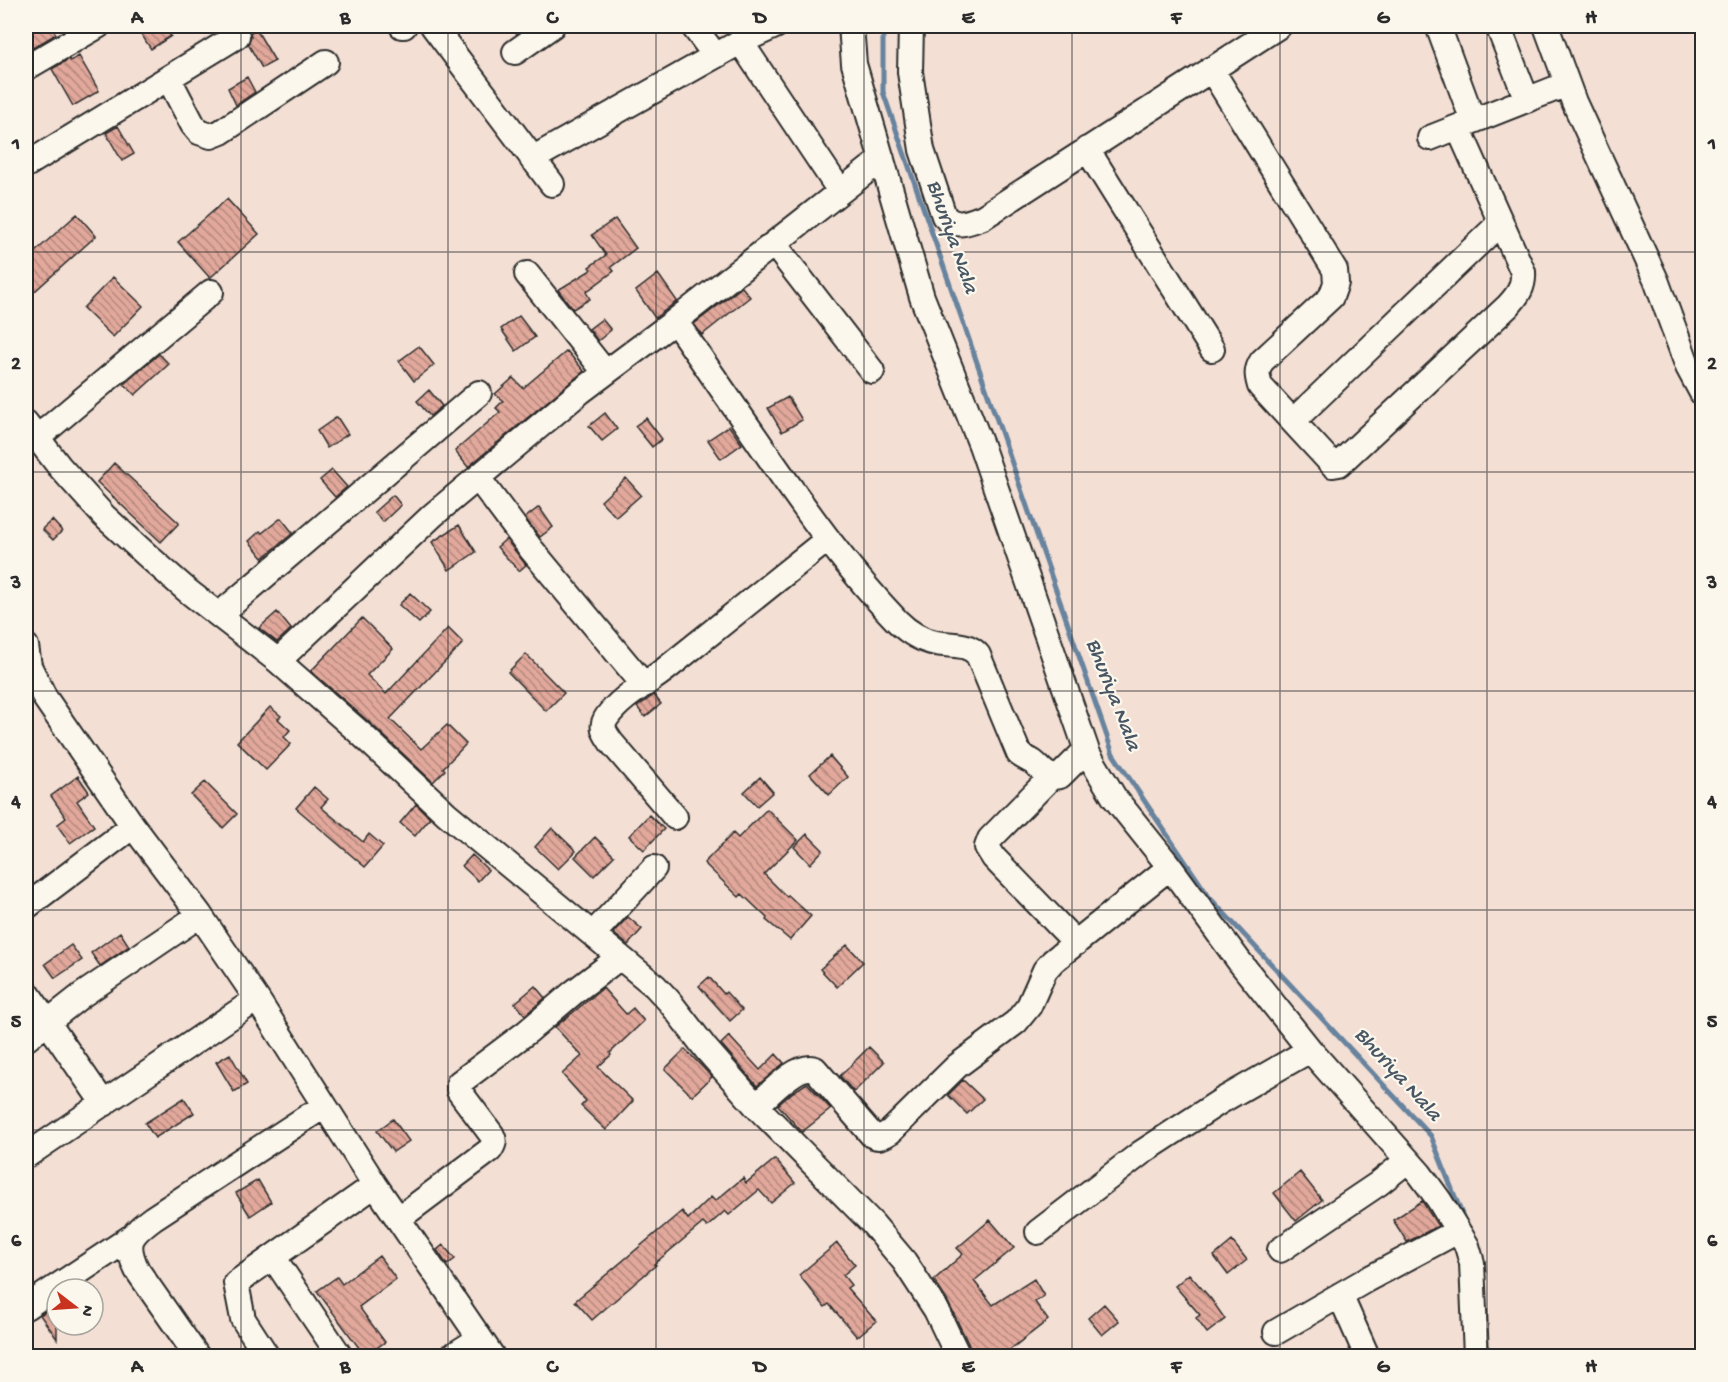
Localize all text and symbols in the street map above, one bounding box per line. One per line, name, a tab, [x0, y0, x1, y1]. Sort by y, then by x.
text: A	[130, 8, 145, 31]
text: B	[339, 8, 351, 31]
text: C	[546, 8, 560, 31]
text: D	[751, 8, 767, 31]
text: E	[962, 8, 976, 31]
text: F	[1170, 8, 1183, 31]
text: G	[1377, 8, 1391, 31]
text: H	[1585, 8, 1597, 31]
text: 1	[11, 134, 20, 157]
text: 1	[1707, 134, 1716, 157]
water label: Bhuriya Nala	[920, 177, 983, 299]
text: 2	[11, 354, 21, 377]
text: 2	[1707, 354, 1717, 377]
text: 3	[10, 573, 21, 596]
text: 3	[1706, 573, 1717, 596]
water label: Bhuriya Nala	[1079, 635, 1146, 756]
text: 4	[10, 792, 21, 815]
text: 4	[1706, 792, 1717, 815]
text: 5	[11, 1012, 22, 1035]
text: 5	[1707, 1012, 1718, 1035]
water label: Bhuriya Nala	[1348, 1023, 1447, 1129]
text: 6	[11, 1231, 22, 1254]
text: 6	[1707, 1231, 1718, 1254]
north arrow	[45, 1277, 105, 1337]
text: N	[75, 1303, 97, 1319]
text: A	[130, 1357, 145, 1380]
text: B	[339, 1357, 351, 1380]
text: C	[546, 1357, 560, 1380]
text: D	[751, 1357, 767, 1380]
text: E	[962, 1357, 976, 1380]
text: F	[1170, 1357, 1183, 1380]
text: G	[1377, 1357, 1391, 1380]
text: H	[1585, 1357, 1597, 1380]

